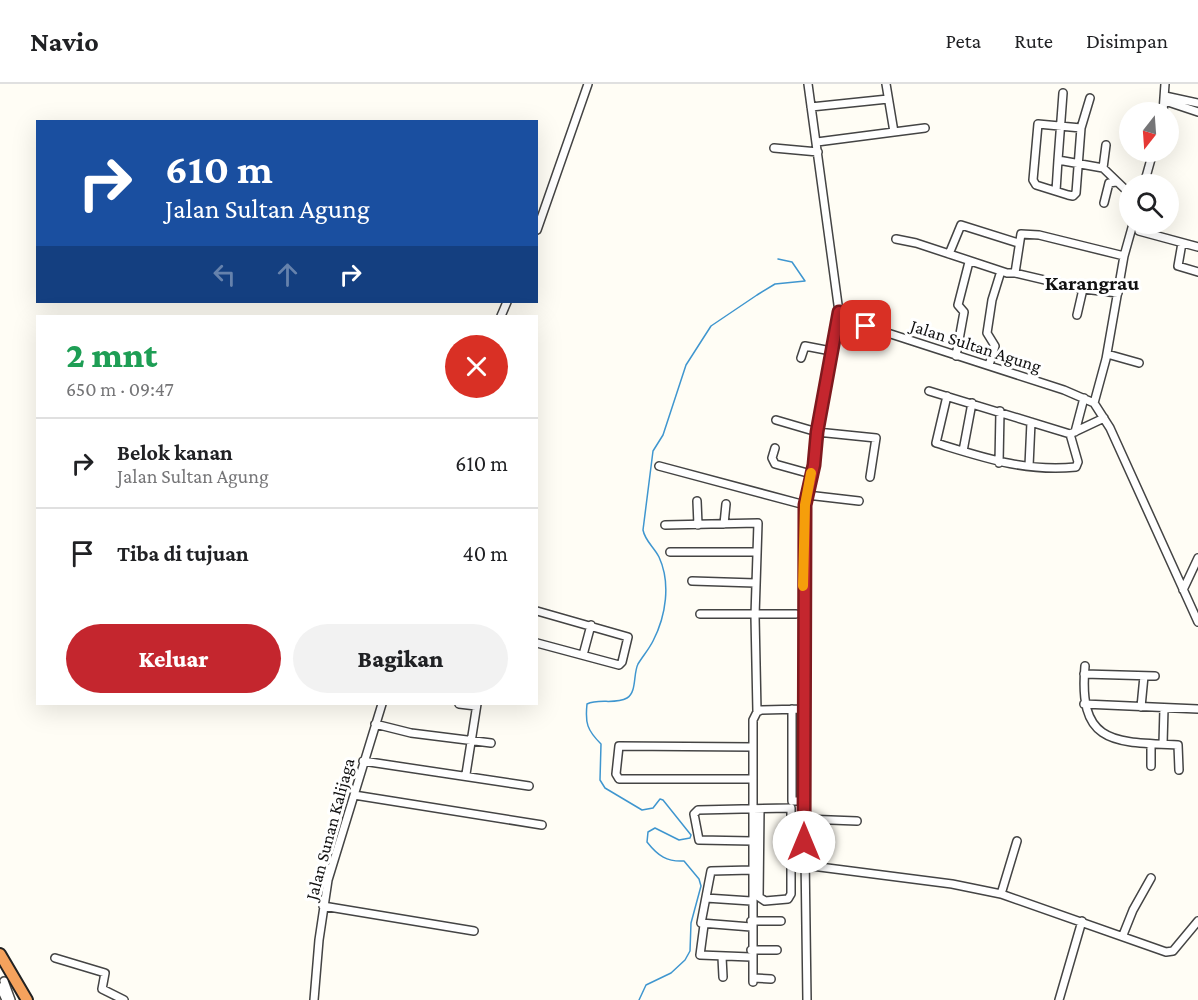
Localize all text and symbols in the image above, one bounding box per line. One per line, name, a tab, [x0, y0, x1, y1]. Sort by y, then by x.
text: Navio	[30, 26, 99, 57]
text: Peta	[945, 29, 981, 53]
text: Rute	[1014, 29, 1053, 53]
text: Disimpan	[1086, 29, 1168, 53]
north arrow	[1119, 102, 1179, 162]
map controls	[1119, 102, 1179, 234]
icon: right	[66, 144, 144, 222]
text: 610 m	[165, 145, 273, 192]
button: search	[1119, 174, 1179, 234]
text: Jalan Sultan Agung	[165, 194, 370, 224]
icon: left	[208, 258, 241, 291]
icon: ahead	[271, 258, 304, 291]
icon: right	[334, 258, 367, 291]
district label: Karangrau	[1045, 271, 1139, 295]
pin	[840, 300, 891, 351]
icon: arrive	[849, 309, 882, 342]
street label: Jalan Sultan Agung	[906, 315, 1044, 377]
text: 2 mnt	[66, 335, 157, 375]
button: close	[445, 335, 508, 398]
text: 650 m · 09:47	[66, 378, 174, 400]
text: Belok kanan	[117, 440, 233, 465]
icon: right	[66, 447, 99, 480]
text: 610 m	[455, 451, 508, 476]
text: Jalan Sultan Agung	[117, 465, 269, 487]
icon: arrive	[66, 537, 99, 570]
text: Tiba di tujuan	[117, 541, 249, 566]
text: 40 m	[463, 541, 508, 566]
button: Keluar	[66, 624, 281, 693]
button: Bagikan	[293, 624, 508, 693]
street label: Jalan Sunan Kalijaga	[301, 756, 360, 905]
position arrow	[772, 810, 836, 874]

